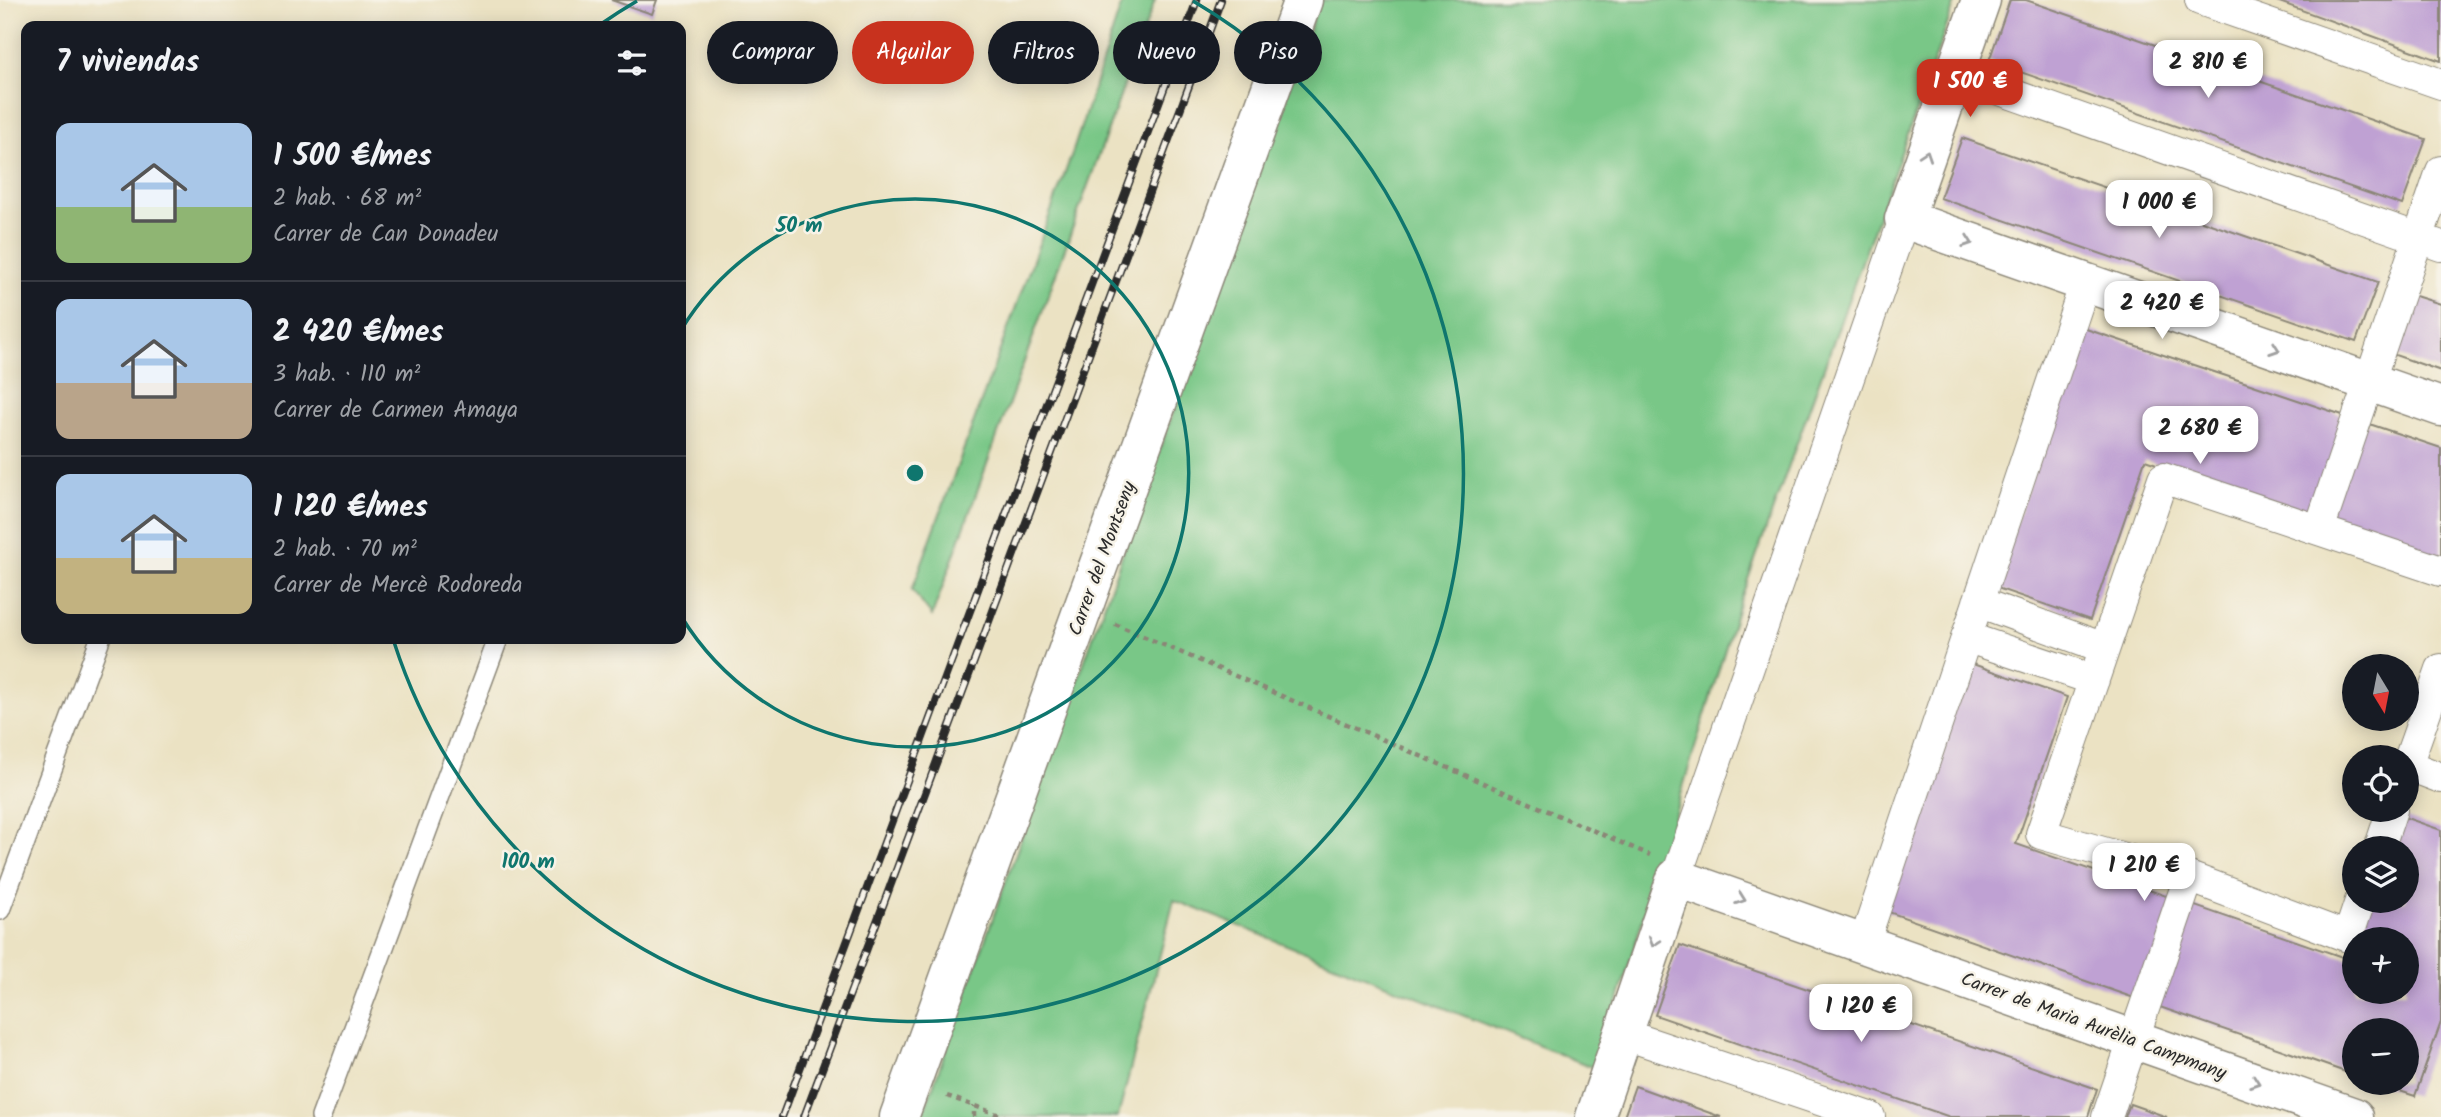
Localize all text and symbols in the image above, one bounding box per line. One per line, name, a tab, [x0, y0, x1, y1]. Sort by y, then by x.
chip: Comprar	[707, 21, 838, 84]
chip: Alquilar	[852, 21, 974, 84]
chip: Filtros	[988, 21, 1099, 84]
chip: Nuevo	[1113, 21, 1220, 84]
chip: Piso	[1234, 21, 1322, 84]
text: 7 viviendas	[56, 39, 199, 87]
pin: 2 810 €	[2143, 41, 2273, 100]
icon: filters	[613, 44, 651, 82]
text: 2 810 €	[2169, 45, 2247, 81]
pin: 1 500 €	[1905, 60, 2035, 119]
text: 1 500 €	[1933, 64, 2007, 100]
text: 1 500 €/mes	[273, 133, 432, 181]
one-way arrow	[1918, 149, 1932, 161]
icon: home	[112, 151, 196, 235]
pin: 1 000 €	[2094, 180, 2224, 240]
text: 2 hab. · 68 m²	[273, 181, 421, 217]
text: 1 000 €	[2122, 185, 2196, 221]
text: 50 m	[775, 210, 822, 243]
text: Carrer de Can Donadeu	[273, 217, 498, 253]
one-way arrow	[1962, 234, 1974, 248]
pin: 2 420 €	[2097, 282, 2227, 341]
text: 2 420 €	[2120, 286, 2204, 322]
text: 2 420 €/mes	[273, 309, 444, 357]
icon: home	[112, 327, 196, 411]
one-way arrow	[2269, 341, 2281, 355]
text: 3 hab. · 110 m²	[273, 357, 420, 393]
text: Carrer de Carmen Amaya	[273, 393, 518, 429]
pin: 2 680 €	[2135, 406, 2265, 466]
text: 2 680 €	[2158, 411, 2242, 447]
centre of rings	[903, 461, 927, 485]
street label: Carrer del Montseny	[1061, 476, 1145, 640]
text: 1 120 €/mes	[273, 484, 428, 532]
icon: home	[112, 502, 196, 586]
text: 2 hab. · 70 m²	[273, 532, 417, 568]
text: Carrer de Mercè Rodoreda	[273, 568, 523, 604]
north arrow	[2342, 654, 2418, 732]
map controls	[2342, 654, 2419, 1095]
button: locate	[2342, 745, 2419, 822]
button: layers	[2342, 836, 2419, 913]
pin: 1 210 €	[2079, 844, 2209, 903]
text: 100 m	[501, 846, 555, 879]
text: 1 210 €	[2108, 848, 2180, 884]
one-way arrow	[1734, 891, 1746, 905]
button: +	[2342, 927, 2419, 1004]
one-way arrow	[1648, 936, 1662, 948]
street label: Carrer de Maria Aurèlia Campmany	[1956, 965, 2231, 1089]
pin: 1 120 €	[1796, 984, 1926, 1044]
text: 1 120 €	[1825, 989, 1897, 1025]
button: −	[2342, 1018, 2419, 1095]
one-way arrow	[2249, 1074, 2261, 1088]

